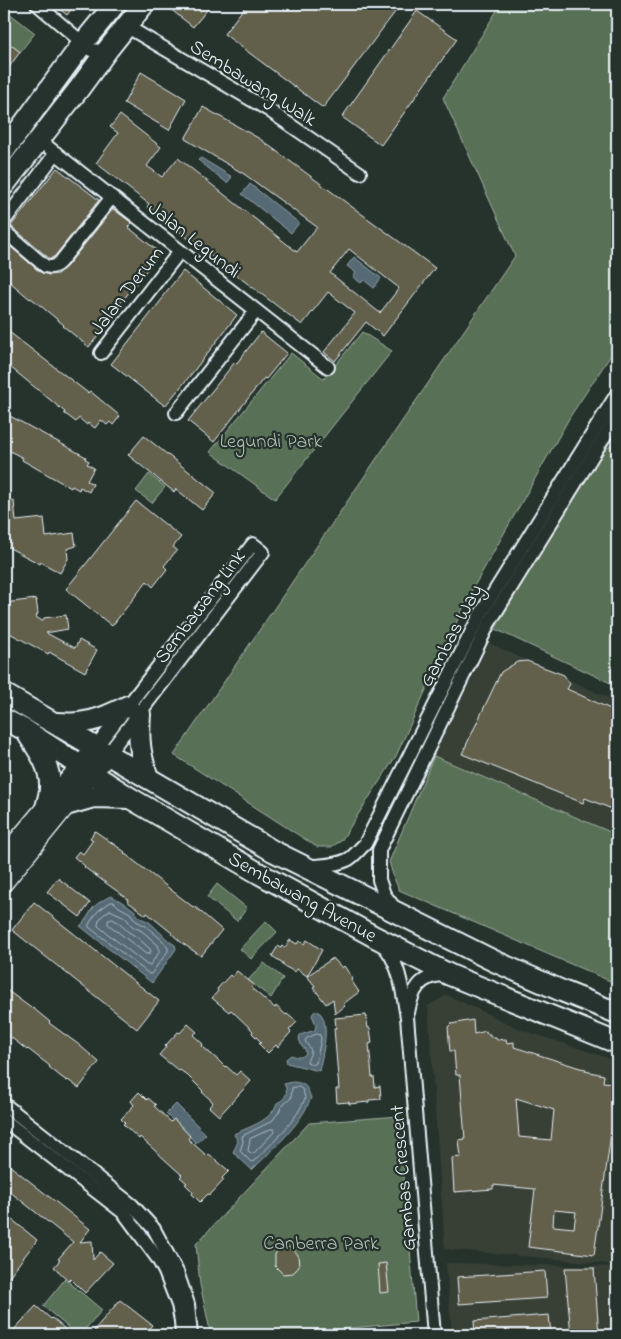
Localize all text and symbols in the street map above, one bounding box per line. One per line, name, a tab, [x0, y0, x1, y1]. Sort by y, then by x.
street label: Sembawang Walk	[183, 33, 322, 136]
street label: Jalan Legundi	[140, 195, 246, 287]
street label: Jalan Derum	[84, 241, 172, 342]
park label: Legundi Park	[220, 428, 323, 458]
street label: Sembawang Link	[148, 544, 254, 671]
street label: Gambas Way	[413, 580, 491, 693]
street label: Sembawang Avenue	[222, 845, 382, 952]
street label: Gambas Crescent	[384, 1103, 425, 1252]
park label: Canberra Park	[263, 1230, 379, 1259]

